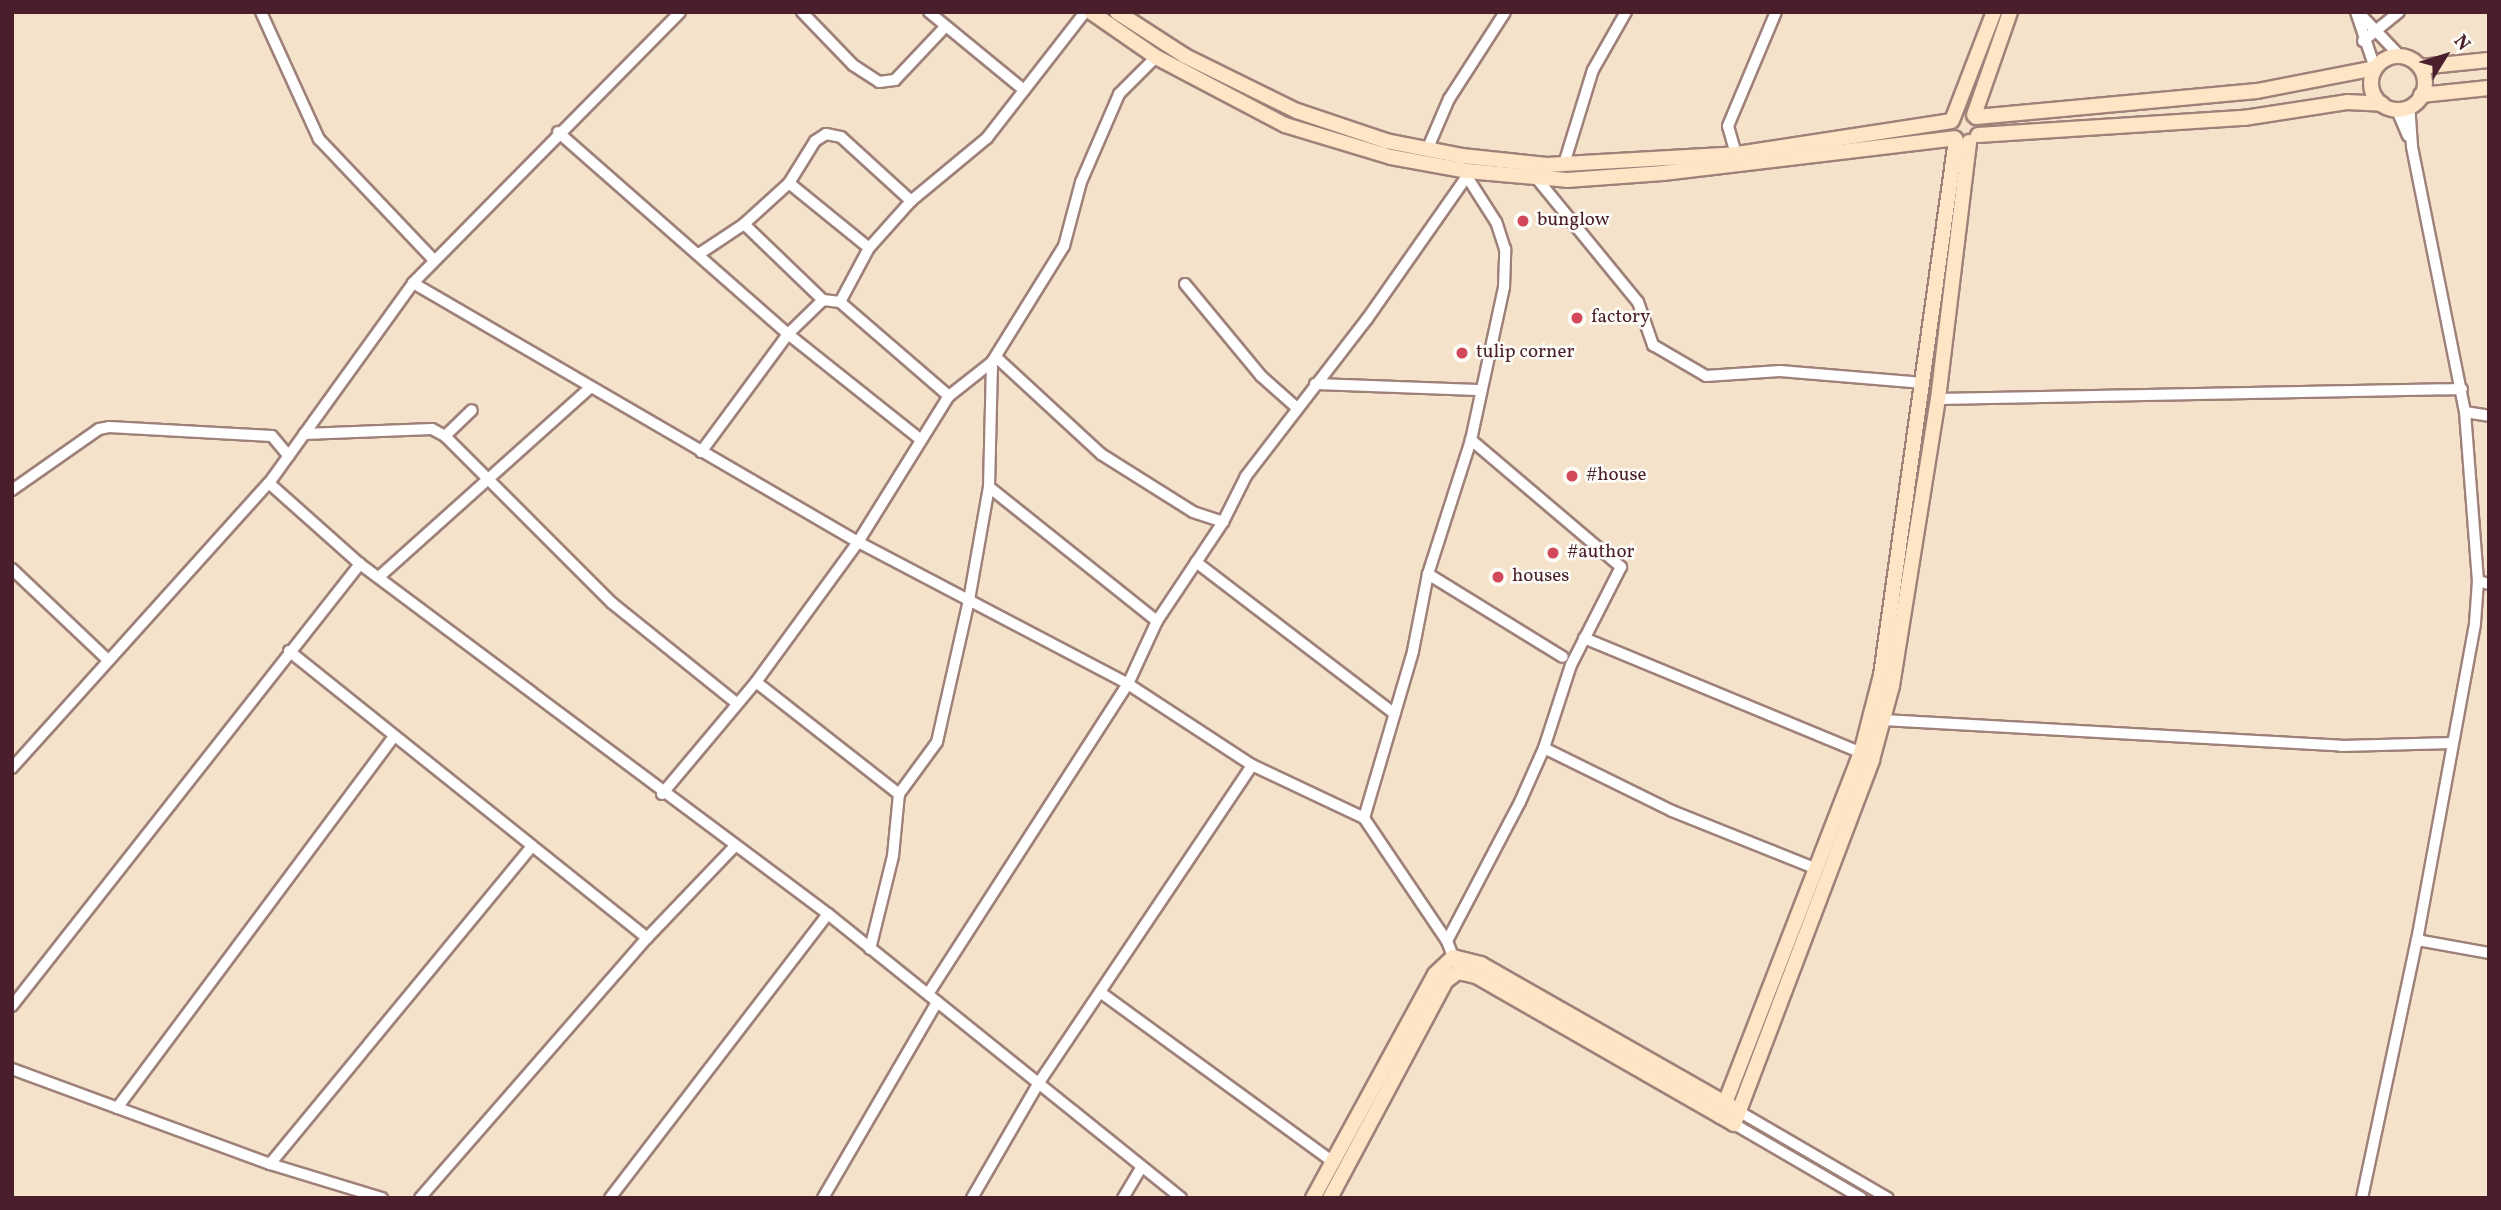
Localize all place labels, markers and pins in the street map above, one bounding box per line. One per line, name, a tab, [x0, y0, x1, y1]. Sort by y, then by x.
place label: bunglow	[1537, 210, 1609, 232]
marker: bunglow	[1515, 213, 1531, 229]
place label: factory	[1591, 307, 1650, 329]
marker: factory	[1569, 310, 1585, 326]
place label: tulip corner	[1476, 342, 1574, 364]
marker: tulip corner	[1454, 345, 1470, 361]
place label: #house	[1586, 465, 1647, 487]
marker: #house	[1564, 468, 1580, 484]
place label: #author	[1567, 542, 1634, 564]
marker: #author	[1545, 545, 1561, 561]
place label: houses	[1512, 566, 1569, 588]
marker: houses	[1490, 569, 1506, 585]

